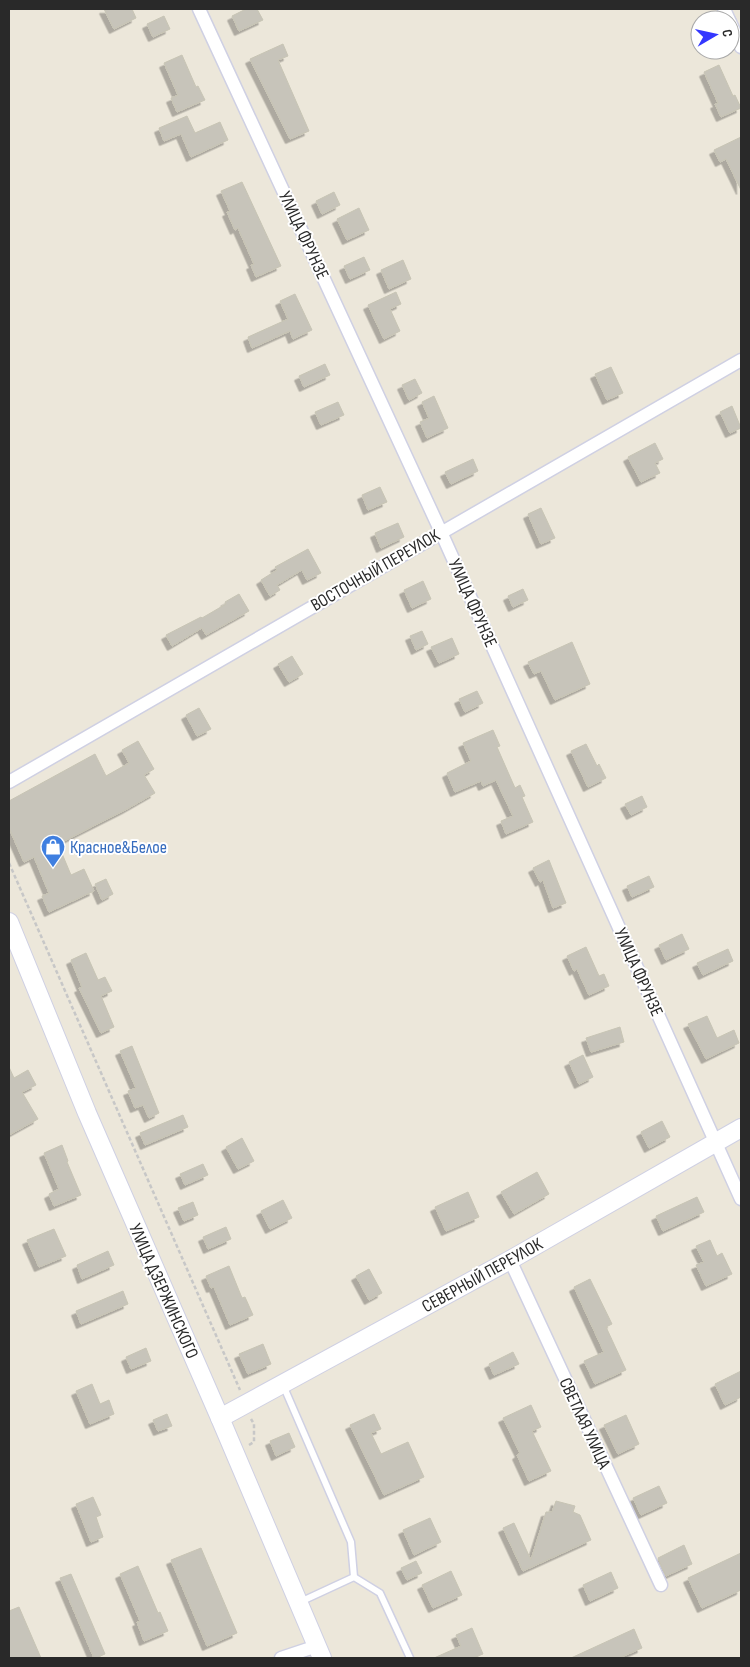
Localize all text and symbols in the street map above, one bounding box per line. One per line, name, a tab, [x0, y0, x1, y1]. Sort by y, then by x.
north arrow	[690, 10, 740, 60]
text: С	[718, 28, 736, 38]
street label: УЛИЦА ФРУНЗЕ	[274, 188, 333, 282]
street label: ВОСТОЧНЫЙ ПЕРЕУЛОК	[307, 525, 444, 616]
street label: УЛИЦА ФРУНЗЕ	[444, 556, 501, 651]
shop icon: Красное&Белое	[40, 834, 66, 868]
place label: Красное&Белое	[70, 837, 167, 858]
street label: УЛИЦА ФРУНЗЕ	[610, 925, 667, 1020]
street label: УЛИЦА ДЗЕРЖИНСКОГО	[124, 1220, 203, 1362]
street label: СЕВЕРНЫЙ ПЕРЕУЛОК	[418, 1233, 547, 1317]
street label: СВЕТЛАЯ УЛИЦА	[554, 1374, 615, 1472]

